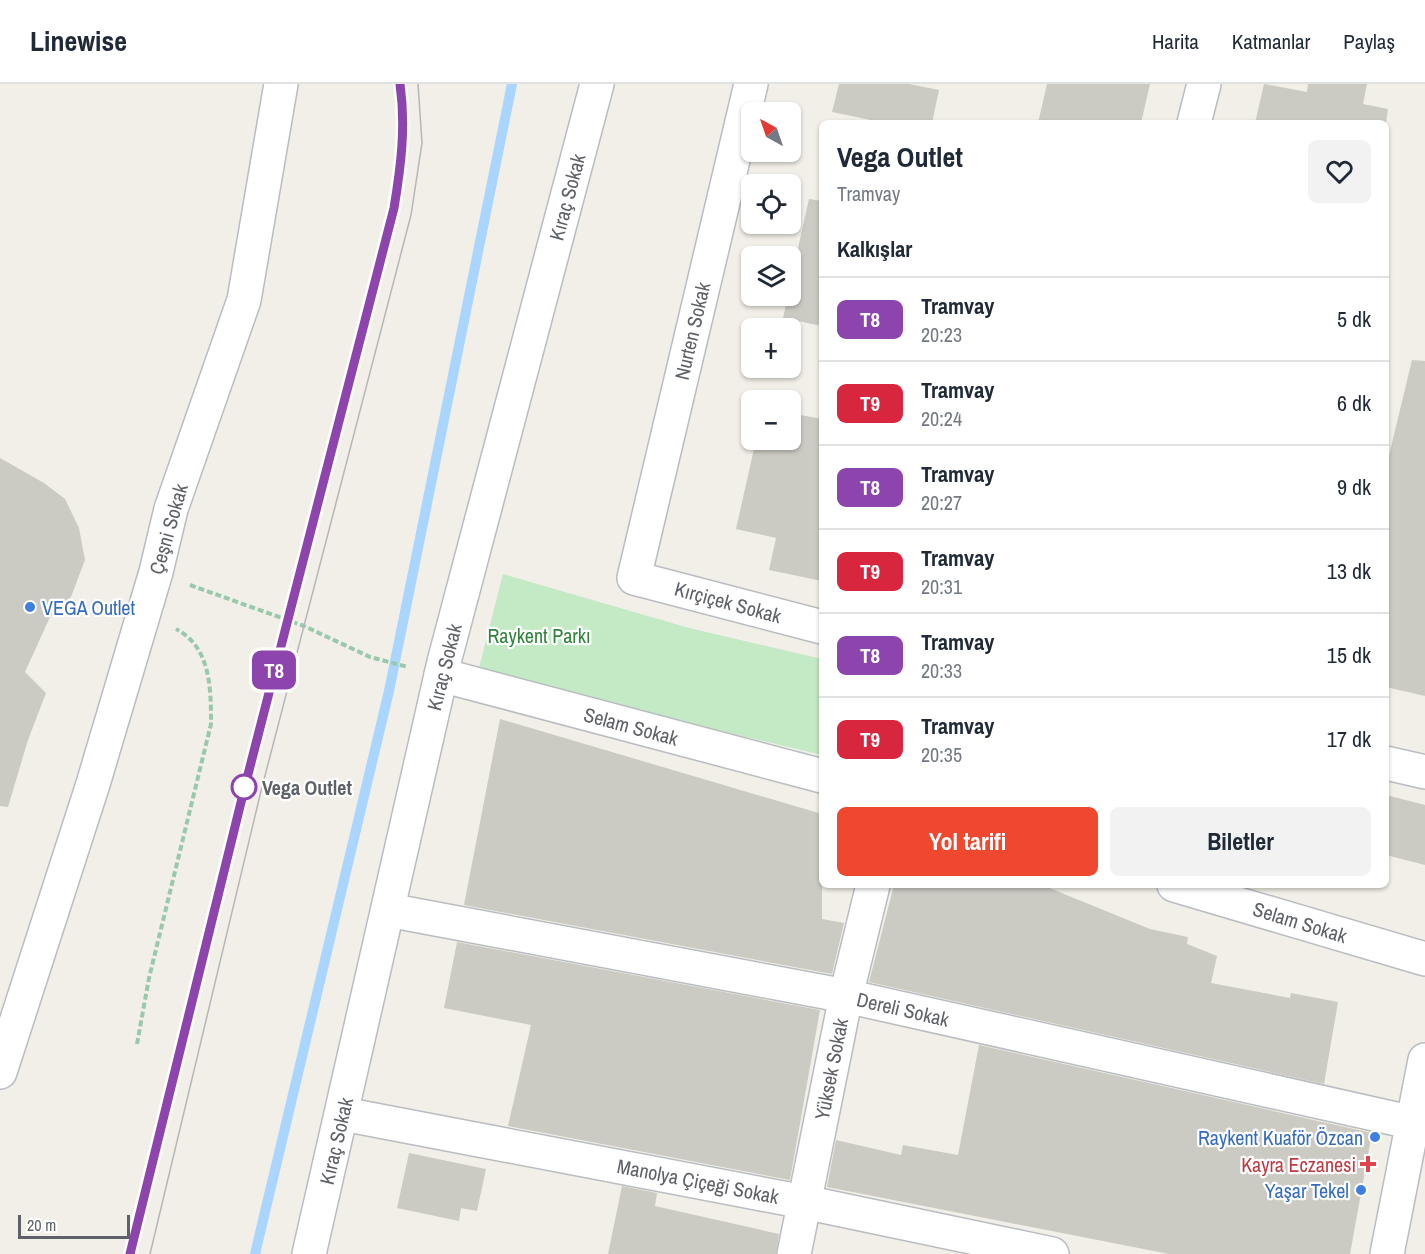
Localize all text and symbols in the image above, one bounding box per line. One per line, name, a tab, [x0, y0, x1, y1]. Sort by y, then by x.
text: Linewise	[30, 22, 127, 60]
text: Harita	[1152, 27, 1199, 56]
text: Katmanlar	[1232, 27, 1310, 56]
text: Paylaş	[1343, 27, 1395, 56]
north arrow	[741, 102, 801, 162]
map controls	[741, 102, 801, 450]
text: Vega Outlet	[837, 138, 963, 176]
button: heart	[1308, 140, 1371, 203]
street label: Kıraç Sokak	[543, 150, 592, 243]
button: locate	[741, 174, 801, 234]
text: Tramvay	[837, 180, 900, 207]
text: Kalkışlar	[837, 234, 912, 264]
button: layers	[741, 246, 801, 306]
street label: Nurten Sokak	[668, 279, 717, 382]
text: Tramvay	[921, 291, 994, 321]
text: 5 dk	[1337, 304, 1371, 334]
text: T8	[860, 305, 880, 334]
button: +	[741, 318, 801, 378]
text: 20:23	[921, 321, 962, 348]
text: Tramvay	[921, 375, 994, 405]
text: 6 dk	[1337, 388, 1371, 418]
text: T9	[860, 389, 880, 418]
button: −	[741, 390, 801, 450]
text: 20:24	[921, 405, 962, 432]
text: Tramvay	[921, 459, 994, 489]
text: 9 dk	[1337, 472, 1371, 502]
text: T8	[860, 473, 880, 502]
street label: Çeşni Sokak	[142, 480, 194, 577]
text: 20:27	[921, 489, 962, 516]
text: Tramvay	[921, 543, 994, 573]
text: 13 dk	[1327, 556, 1371, 586]
text: T9	[860, 557, 880, 586]
text: 20:31	[921, 573, 962, 600]
street label: Kırçiçek Sokak	[672, 575, 785, 629]
place label: VEGA Outlet	[42, 594, 135, 621]
marker: VEGA Outlet	[23, 600, 37, 614]
street label: Kıraç Sokak	[420, 620, 468, 713]
park label: Raykent Parkı	[488, 622, 591, 649]
text: Tramvay	[921, 627, 994, 657]
text: 15 dk	[1327, 640, 1371, 670]
text: T8	[860, 641, 880, 670]
line badge: T8	[247, 650, 301, 690]
text: T8	[264, 656, 284, 685]
text: 20:33	[921, 657, 962, 684]
street label: Selam Sokak	[581, 700, 682, 752]
text: Tramvay	[921, 711, 994, 741]
text: 17 dk	[1327, 724, 1371, 754]
text: T9	[860, 725, 880, 754]
text: 20:35	[921, 741, 962, 768]
marker: Vega Outlet	[231, 774, 257, 800]
place label: Vega Outlet	[262, 774, 352, 801]
button: Yol tarifi	[837, 807, 1098, 876]
button: Biletler	[1110, 807, 1371, 876]
street label: Selam Sokak	[1250, 895, 1351, 949]
street label: Dereli Sokak	[854, 985, 953, 1033]
street label: Yüksek Sokak	[808, 1015, 854, 1122]
street label: Kıraç Sokak	[313, 1094, 359, 1187]
place label: Raykent Kuaför Özcan	[1198, 1124, 1363, 1151]
marker: Raykent Kuaför Özcan	[1368, 1130, 1382, 1144]
place label: Kayra Eczanesi	[1241, 1151, 1356, 1178]
street label: Manolya Çiçeği Sokak	[615, 1152, 782, 1210]
marker: Kayra Eczanesi	[1361, 1157, 1375, 1171]
place label: Yaşar Tekel	[1265, 1177, 1349, 1204]
marker: Yaşar Tekel	[1354, 1183, 1368, 1197]
scale bar	[18, 1212, 130, 1240]
text: 20 m	[27, 1214, 56, 1236]

